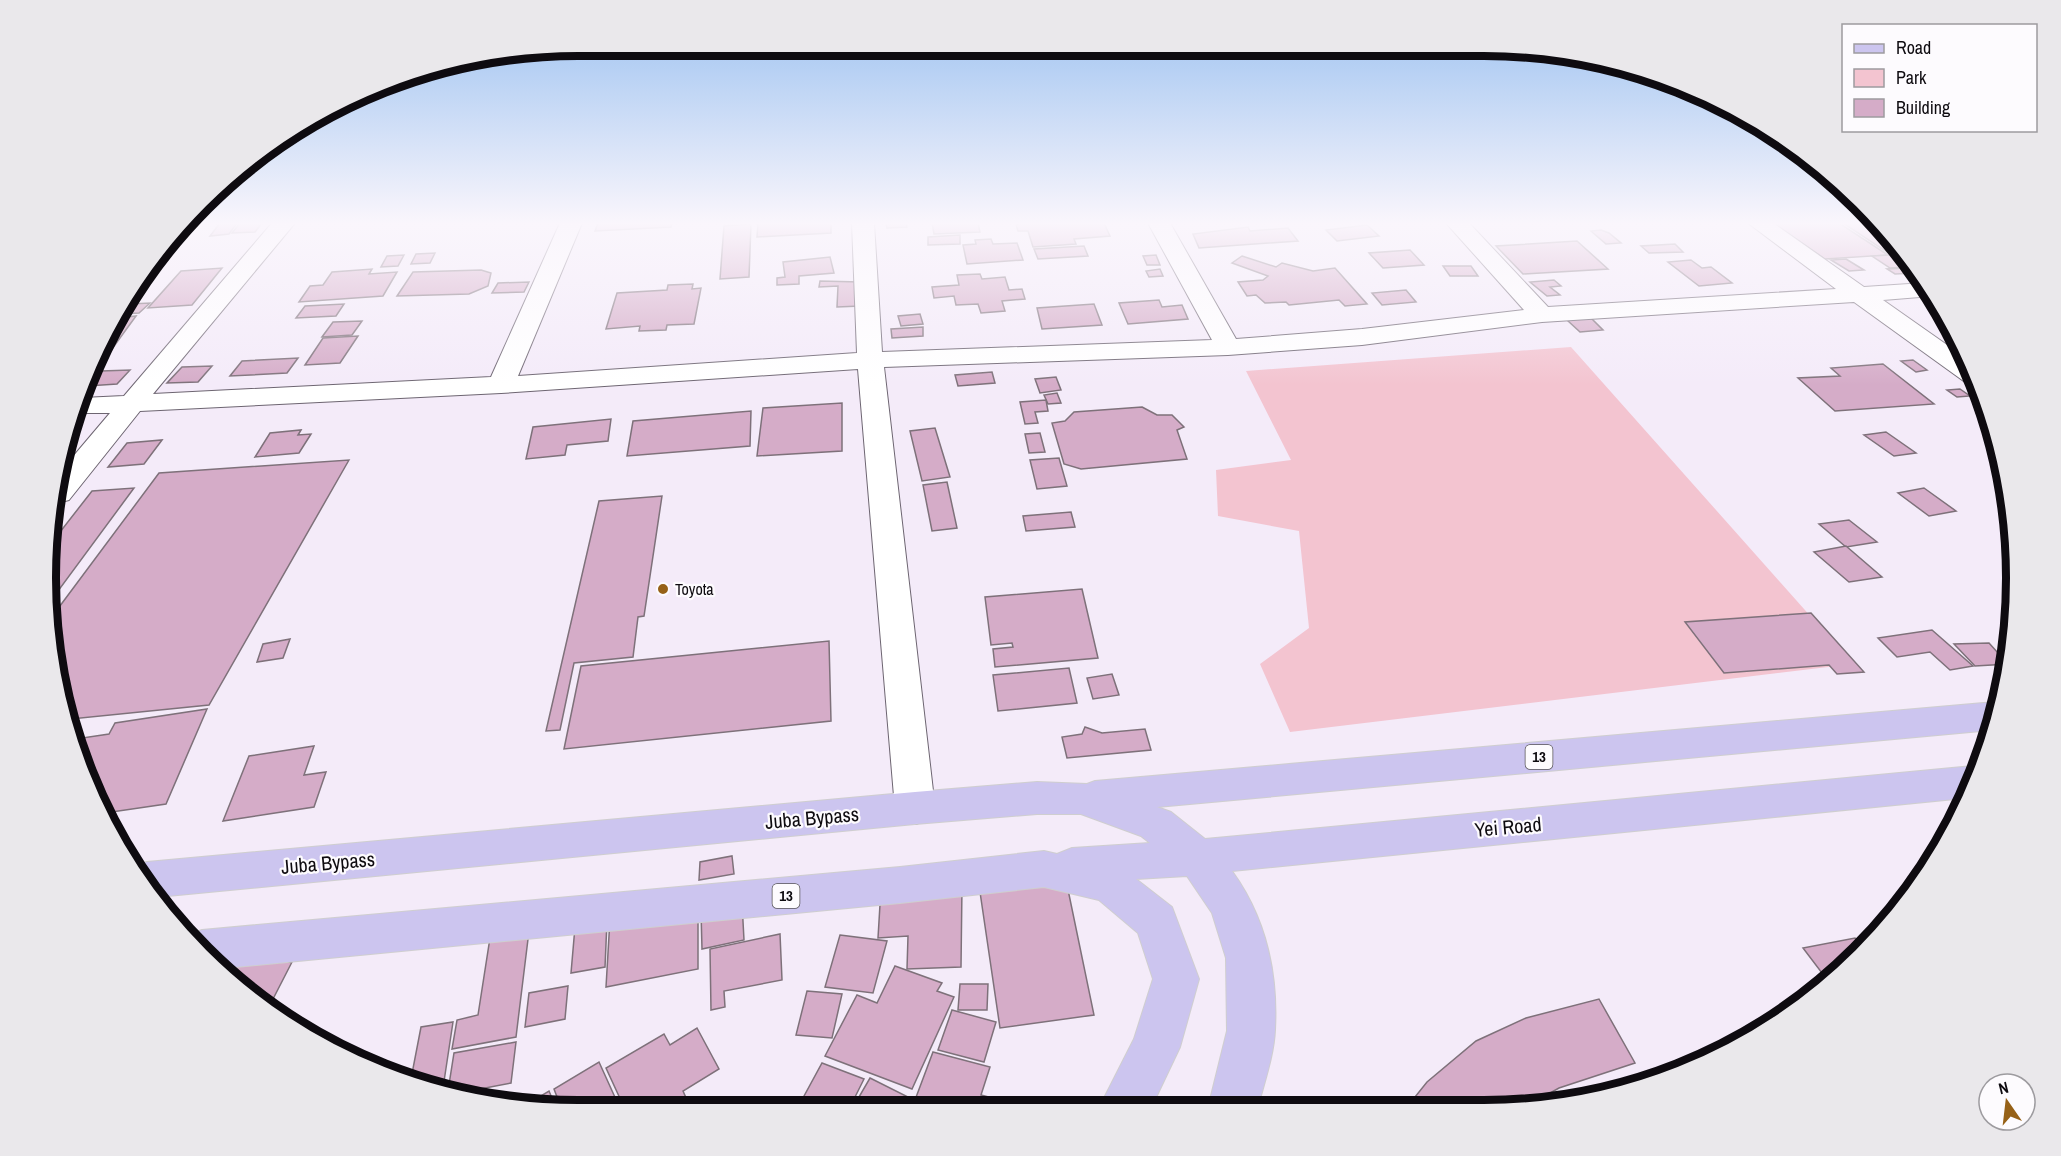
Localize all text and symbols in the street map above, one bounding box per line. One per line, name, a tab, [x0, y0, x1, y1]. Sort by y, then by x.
legend	[1842, 24, 2037, 132]
text: Road	[1896, 35, 1931, 60]
text: Park	[1896, 65, 1927, 90]
text: Building	[1896, 95, 1951, 120]
place label: Toyota	[675, 578, 714, 600]
marker: Toyota	[656, 582, 670, 596]
road number: 13	[1526, 745, 1552, 769]
street label: Juba Bypass	[764, 800, 860, 835]
street label: Yei Road	[1473, 810, 1543, 843]
street label: Juba Bypass	[280, 845, 376, 880]
road number: 13	[772, 884, 800, 908]
north arrow	[1977, 1072, 2037, 1132]
text: N	[1996, 1076, 2011, 1099]

